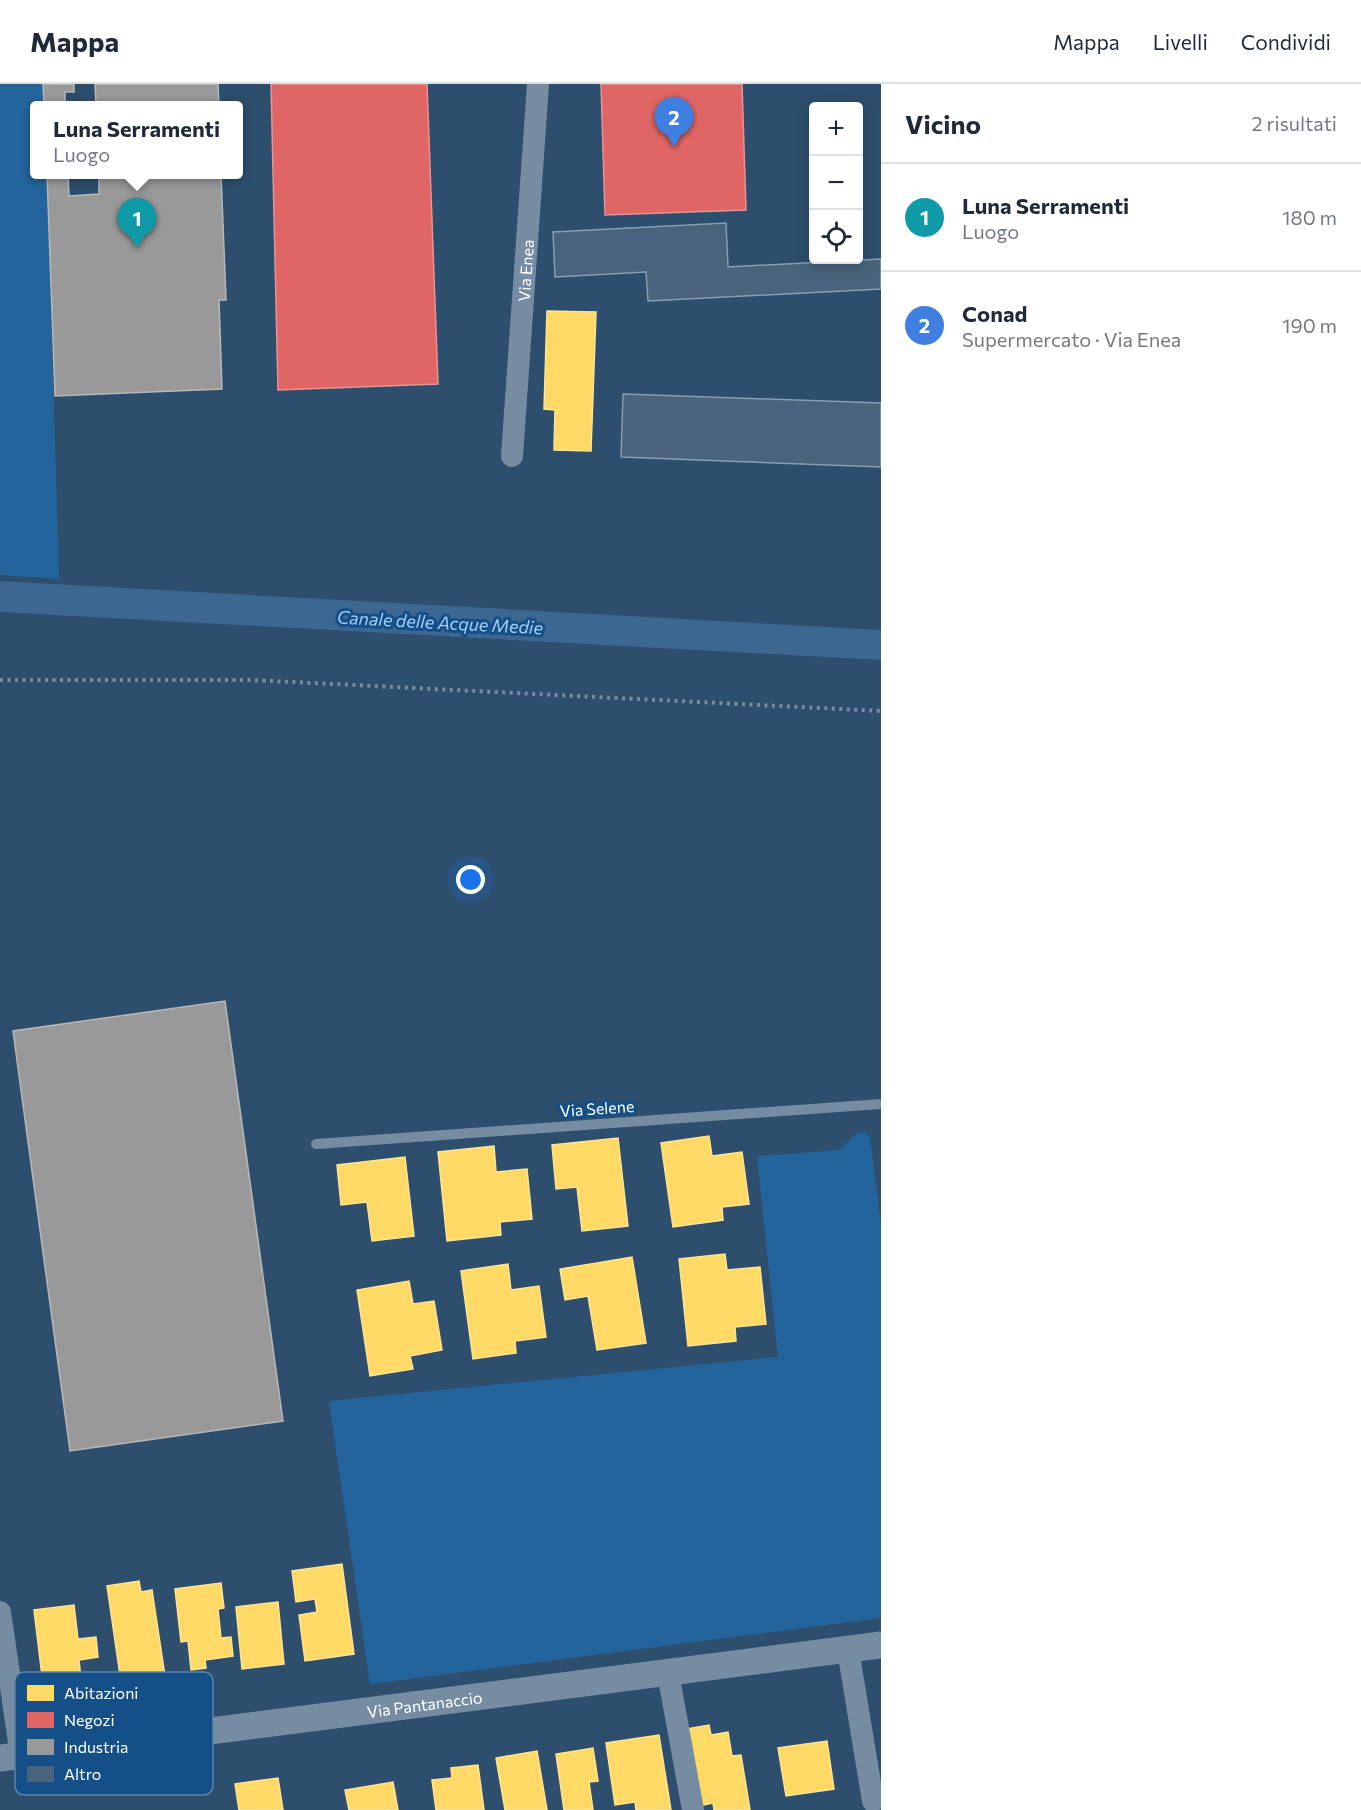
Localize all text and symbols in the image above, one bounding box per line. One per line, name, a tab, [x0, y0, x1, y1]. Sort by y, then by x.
text: Mappa	[30, 24, 119, 58]
text: Mappa	[1053, 29, 1120, 54]
text: Livelli	[1153, 29, 1208, 54]
text: Condividi	[1241, 29, 1331, 54]
pin: 2	[654, 98, 694, 147]
popup	[30, 101, 243, 179]
map controls	[809, 102, 863, 264]
button: +	[809, 102, 863, 156]
text: Vicino	[905, 108, 981, 139]
text: 2 risultati	[1252, 111, 1337, 135]
text: Luna Serramenti	[53, 115, 220, 142]
text: Luogo	[53, 142, 110, 166]
button: −	[809, 156, 863, 210]
text: Luna Serramenti	[962, 192, 1129, 219]
pin: 1	[118, 198, 156, 248]
text: 1	[920, 205, 929, 229]
text: 180 m	[1282, 205, 1337, 229]
button: locate	[809, 210, 863, 264]
text: Luogo	[962, 219, 1019, 243]
street label: Via Enea	[513, 239, 537, 302]
text: Conad	[962, 300, 1027, 327]
text: 2	[919, 313, 930, 337]
text: 190 m	[1282, 313, 1337, 337]
text: Supermercato · Via Enea	[962, 327, 1181, 351]
water label: Canale delle Acque Medie	[336, 606, 544, 638]
your location	[456, 865, 485, 894]
street label: Via Selene	[559, 1096, 635, 1120]
legend	[15, 1672, 213, 1795]
text: Abitazioni	[64, 1683, 138, 1702]
street label: Via Pantanaccio	[366, 1687, 483, 1720]
text: Negozi	[64, 1710, 115, 1729]
text: Industria	[64, 1737, 128, 1756]
text: Altro	[64, 1764, 101, 1783]

